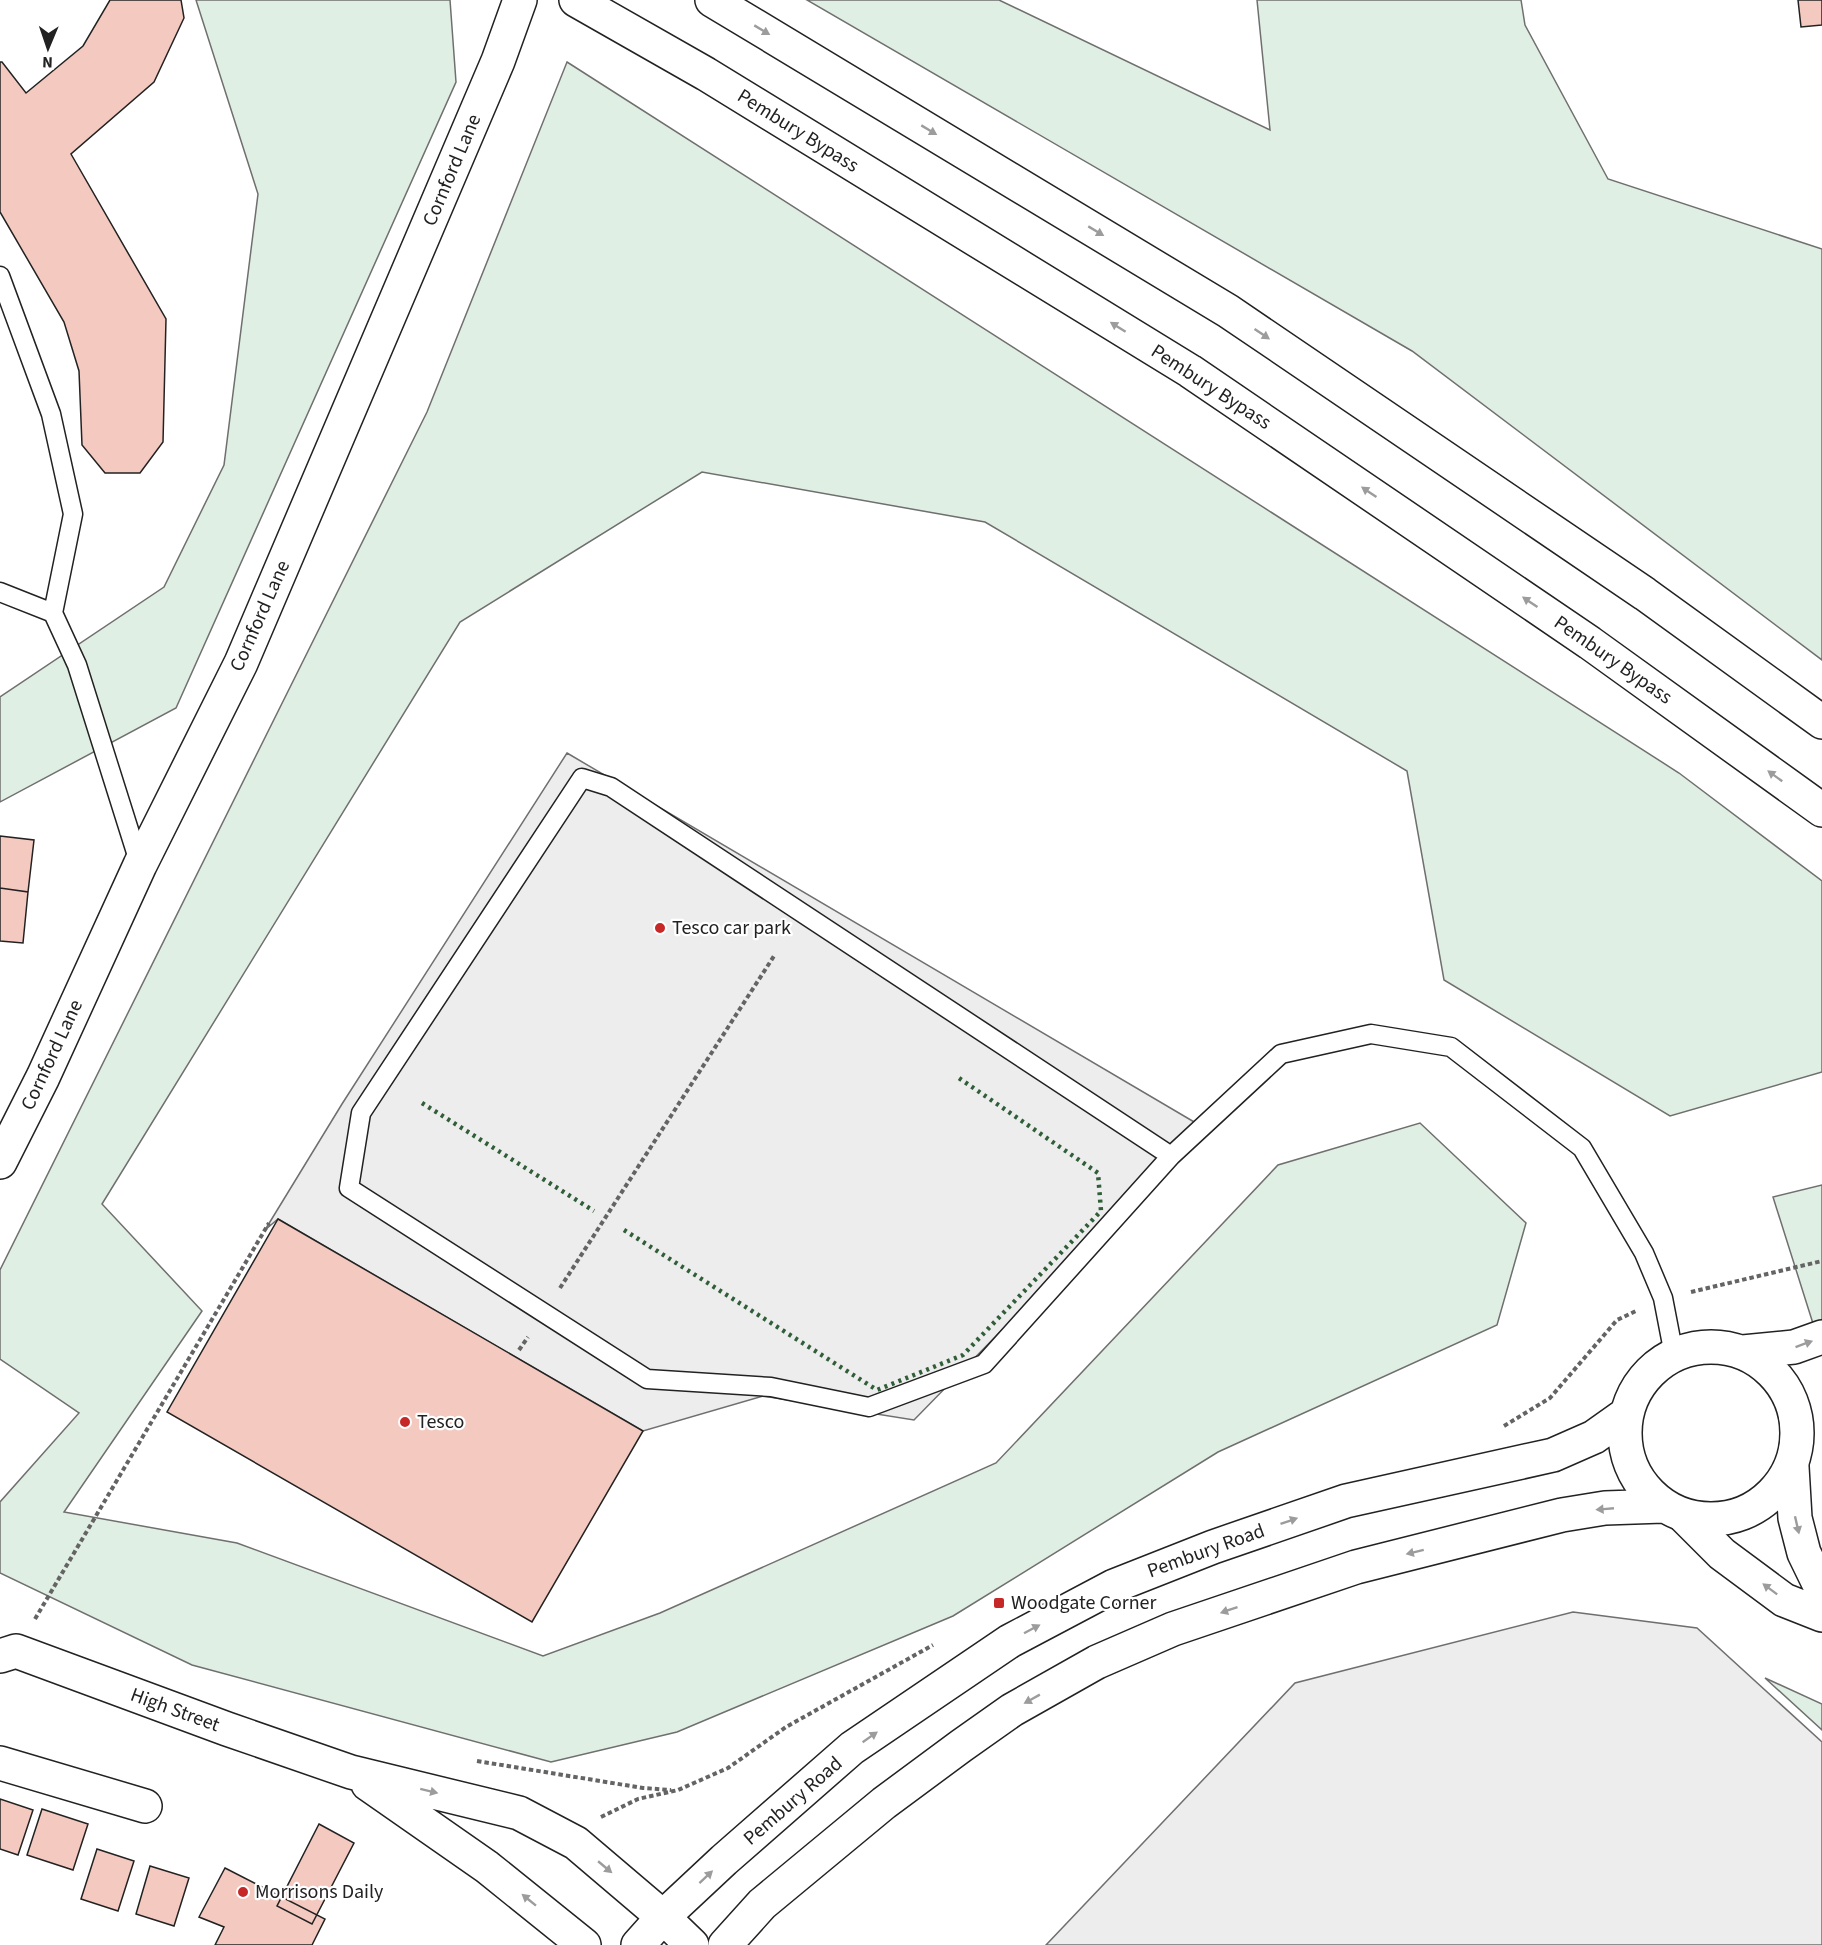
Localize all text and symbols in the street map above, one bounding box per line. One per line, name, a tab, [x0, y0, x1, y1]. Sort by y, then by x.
north arrow	[18, 18, 78, 78]
one-way arrow	[754, 24, 770, 35]
text: N	[42, 51, 53, 73]
street label: Pembury Bypass	[732, 82, 864, 180]
street label: Cornford Lane	[416, 110, 488, 230]
one-way arrow	[921, 125, 937, 136]
one-way arrow	[1088, 226, 1104, 237]
one-way arrow	[1110, 322, 1126, 333]
one-way arrow	[1253, 328, 1269, 340]
street label: Pembury Bypass	[1145, 338, 1277, 436]
one-way arrow	[1361, 486, 1377, 498]
street label: Cornford Lane	[223, 556, 297, 676]
one-way arrow	[1522, 597, 1538, 608]
street label: Pembury Bypass	[1548, 609, 1678, 711]
one-way arrow	[1767, 770, 1782, 782]
place label: Tesco car park	[672, 914, 791, 942]
marker: Tesco car park	[653, 921, 667, 935]
street label: Cornford Lane	[14, 995, 90, 1115]
one-way arrow	[1795, 1338, 1813, 1348]
place label: Tesco	[417, 1408, 464, 1436]
marker: Tesco	[398, 1415, 412, 1429]
one-way arrow	[1595, 1504, 1614, 1514]
one-way arrow	[1280, 1515, 1298, 1525]
one-way arrow	[1793, 1516, 1803, 1534]
street label: Pembury Road	[1143, 1517, 1269, 1585]
one-way arrow	[1406, 1547, 1424, 1557]
one-way arrow	[1762, 1584, 1777, 1596]
place label: Woodgate Corner	[1011, 1589, 1157, 1617]
marker: Woodgate Corner	[992, 1596, 1006, 1610]
one-way arrow	[1220, 1606, 1238, 1616]
one-way arrow	[1024, 1624, 1041, 1634]
street label: High Street	[127, 1681, 224, 1739]
one-way arrow	[1024, 1693, 1041, 1703]
one-way arrow	[861, 1731, 877, 1743]
street label: Pembury Road	[737, 1750, 849, 1852]
one-way arrow	[419, 1786, 438, 1796]
one-way arrow	[597, 1860, 612, 1874]
one-way arrow	[698, 1870, 713, 1884]
place label: Morrisons Daily	[255, 1878, 384, 1906]
marker: Morrisons Daily	[236, 1885, 250, 1899]
one-way arrow	[521, 1895, 536, 1907]

